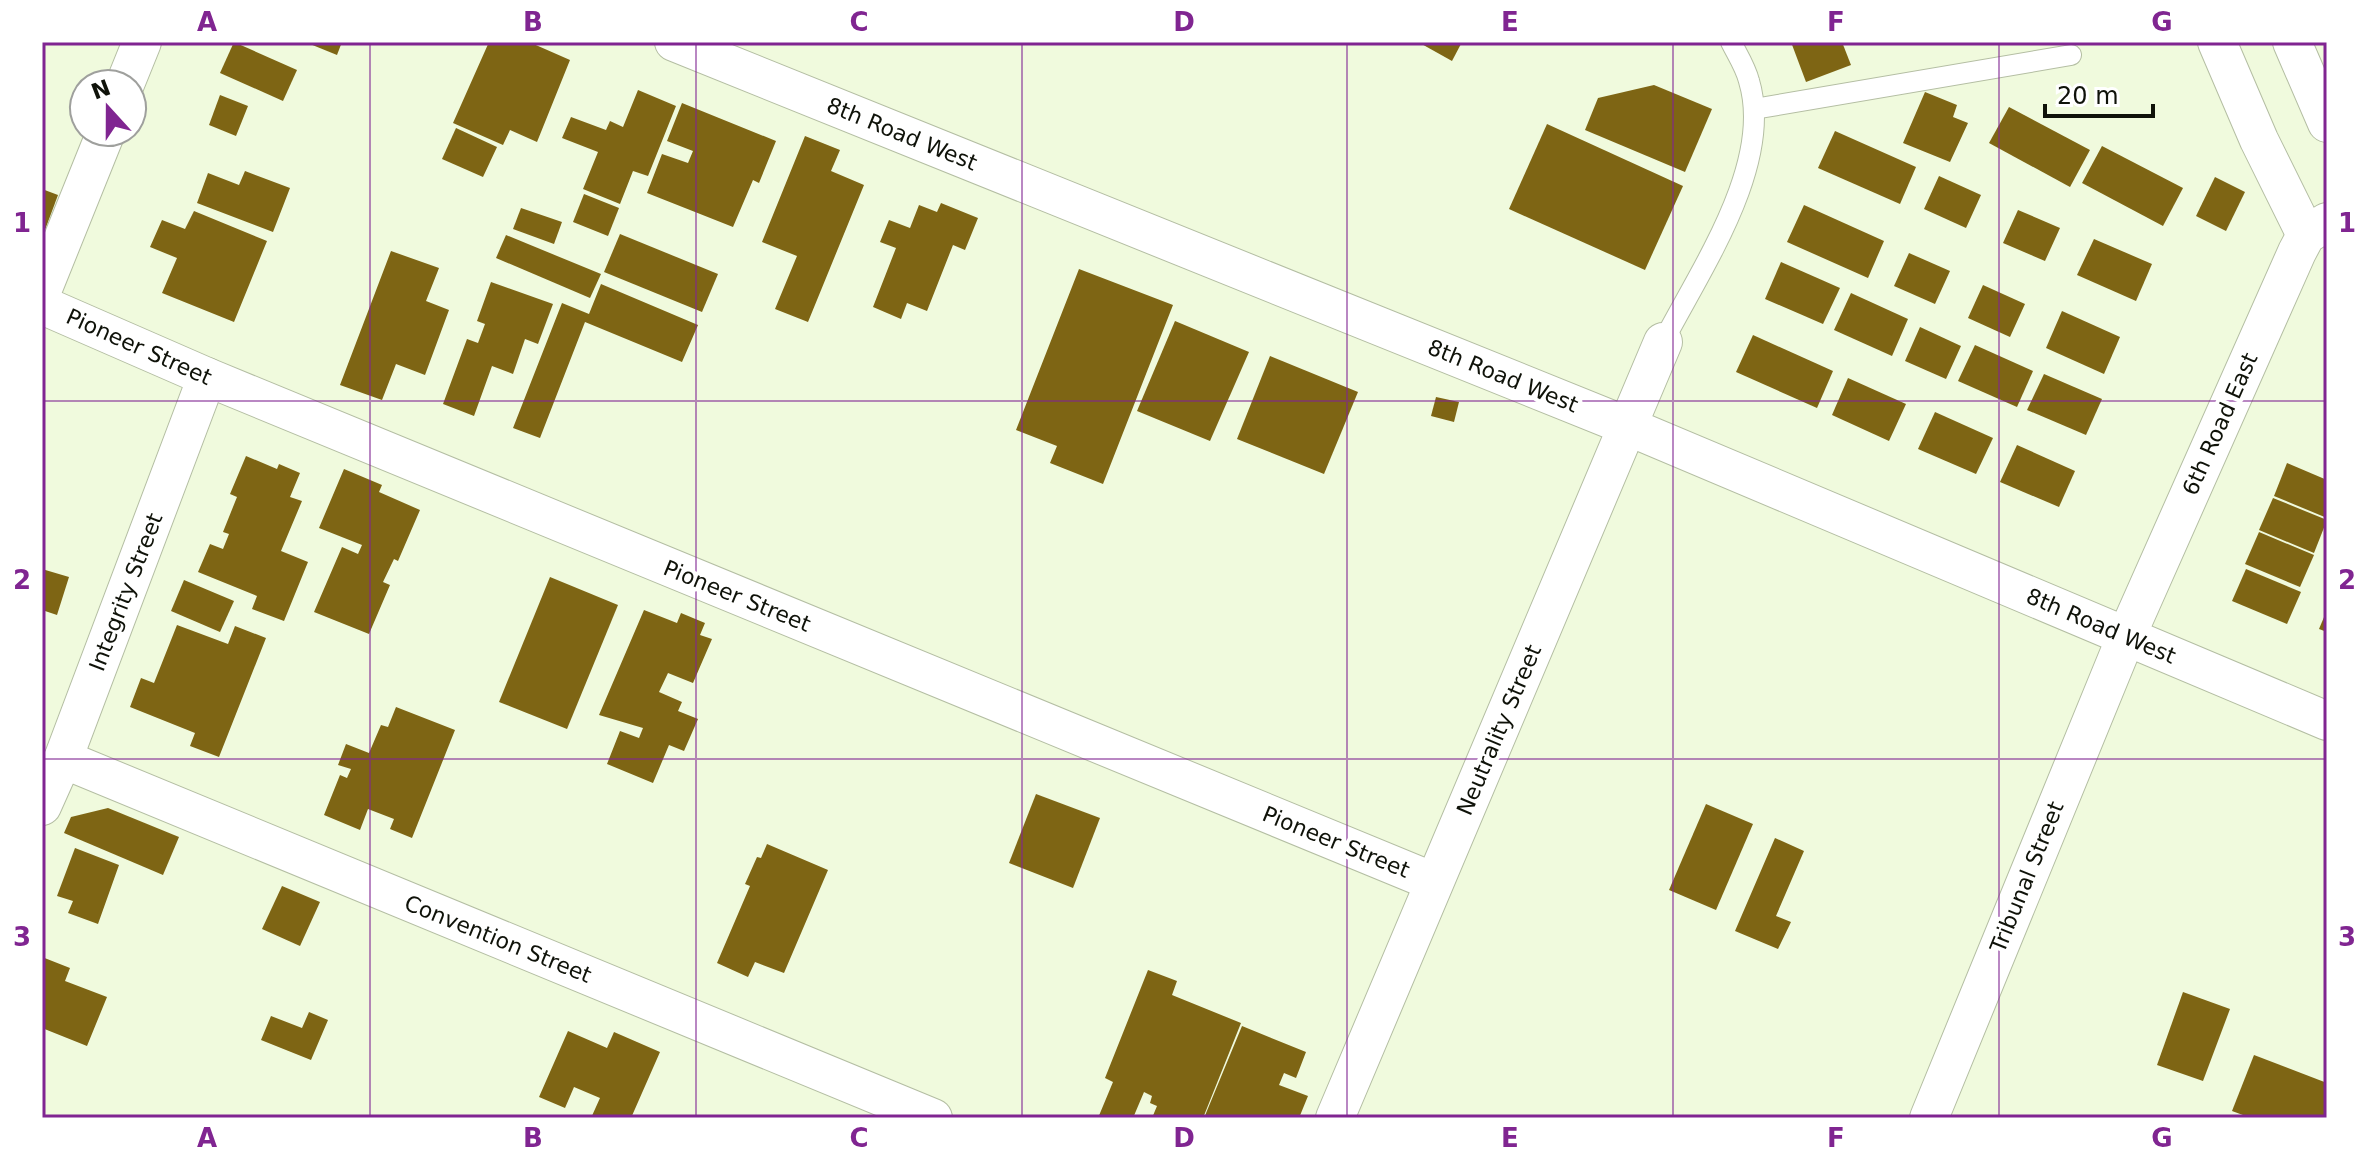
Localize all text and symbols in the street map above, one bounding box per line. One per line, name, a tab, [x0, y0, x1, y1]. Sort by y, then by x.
text: A	[197, 7, 217, 37]
text: B	[523, 7, 543, 37]
text: C	[849, 7, 869, 37]
text: D	[1173, 7, 1195, 37]
text: E	[1501, 7, 1519, 37]
text: F	[1827, 7, 1845, 37]
text: G	[2151, 7, 2173, 37]
north arrow	[68, 68, 148, 148]
scale bar	[2045, 68, 2153, 118]
text: N	[88, 75, 114, 105]
text: 20 m	[2057, 82, 2119, 110]
street label: 8th Road West	[823, 92, 981, 176]
text: 1	[13, 208, 31, 238]
text: 1	[2338, 208, 2356, 238]
street label: Pioneer Street	[63, 304, 216, 390]
street label: 8th Road West	[1424, 334, 1582, 418]
street label: 6th Road East	[2177, 349, 2263, 499]
street label: Integrity Street	[84, 509, 168, 675]
street label: Pioneer Street	[660, 555, 814, 637]
text: 2	[13, 565, 31, 595]
text: 2	[2338, 565, 2356, 595]
street label: 8th Road West	[2023, 583, 2180, 669]
street label: Neutrality Street	[1452, 641, 1546, 819]
street label: Tribunal Street	[1985, 797, 2069, 957]
street label: Pioneer Street	[1259, 801, 1413, 883]
street label: Convention Street	[401, 890, 595, 988]
text: 3	[13, 922, 31, 952]
text: 3	[2338, 922, 2356, 952]
text: A	[197, 1123, 217, 1153]
text: B	[523, 1123, 543, 1153]
text: C	[849, 1123, 869, 1153]
text: D	[1173, 1123, 1195, 1153]
text: E	[1501, 1123, 1519, 1153]
text: F	[1827, 1123, 1845, 1153]
text: G	[2151, 1123, 2173, 1153]

